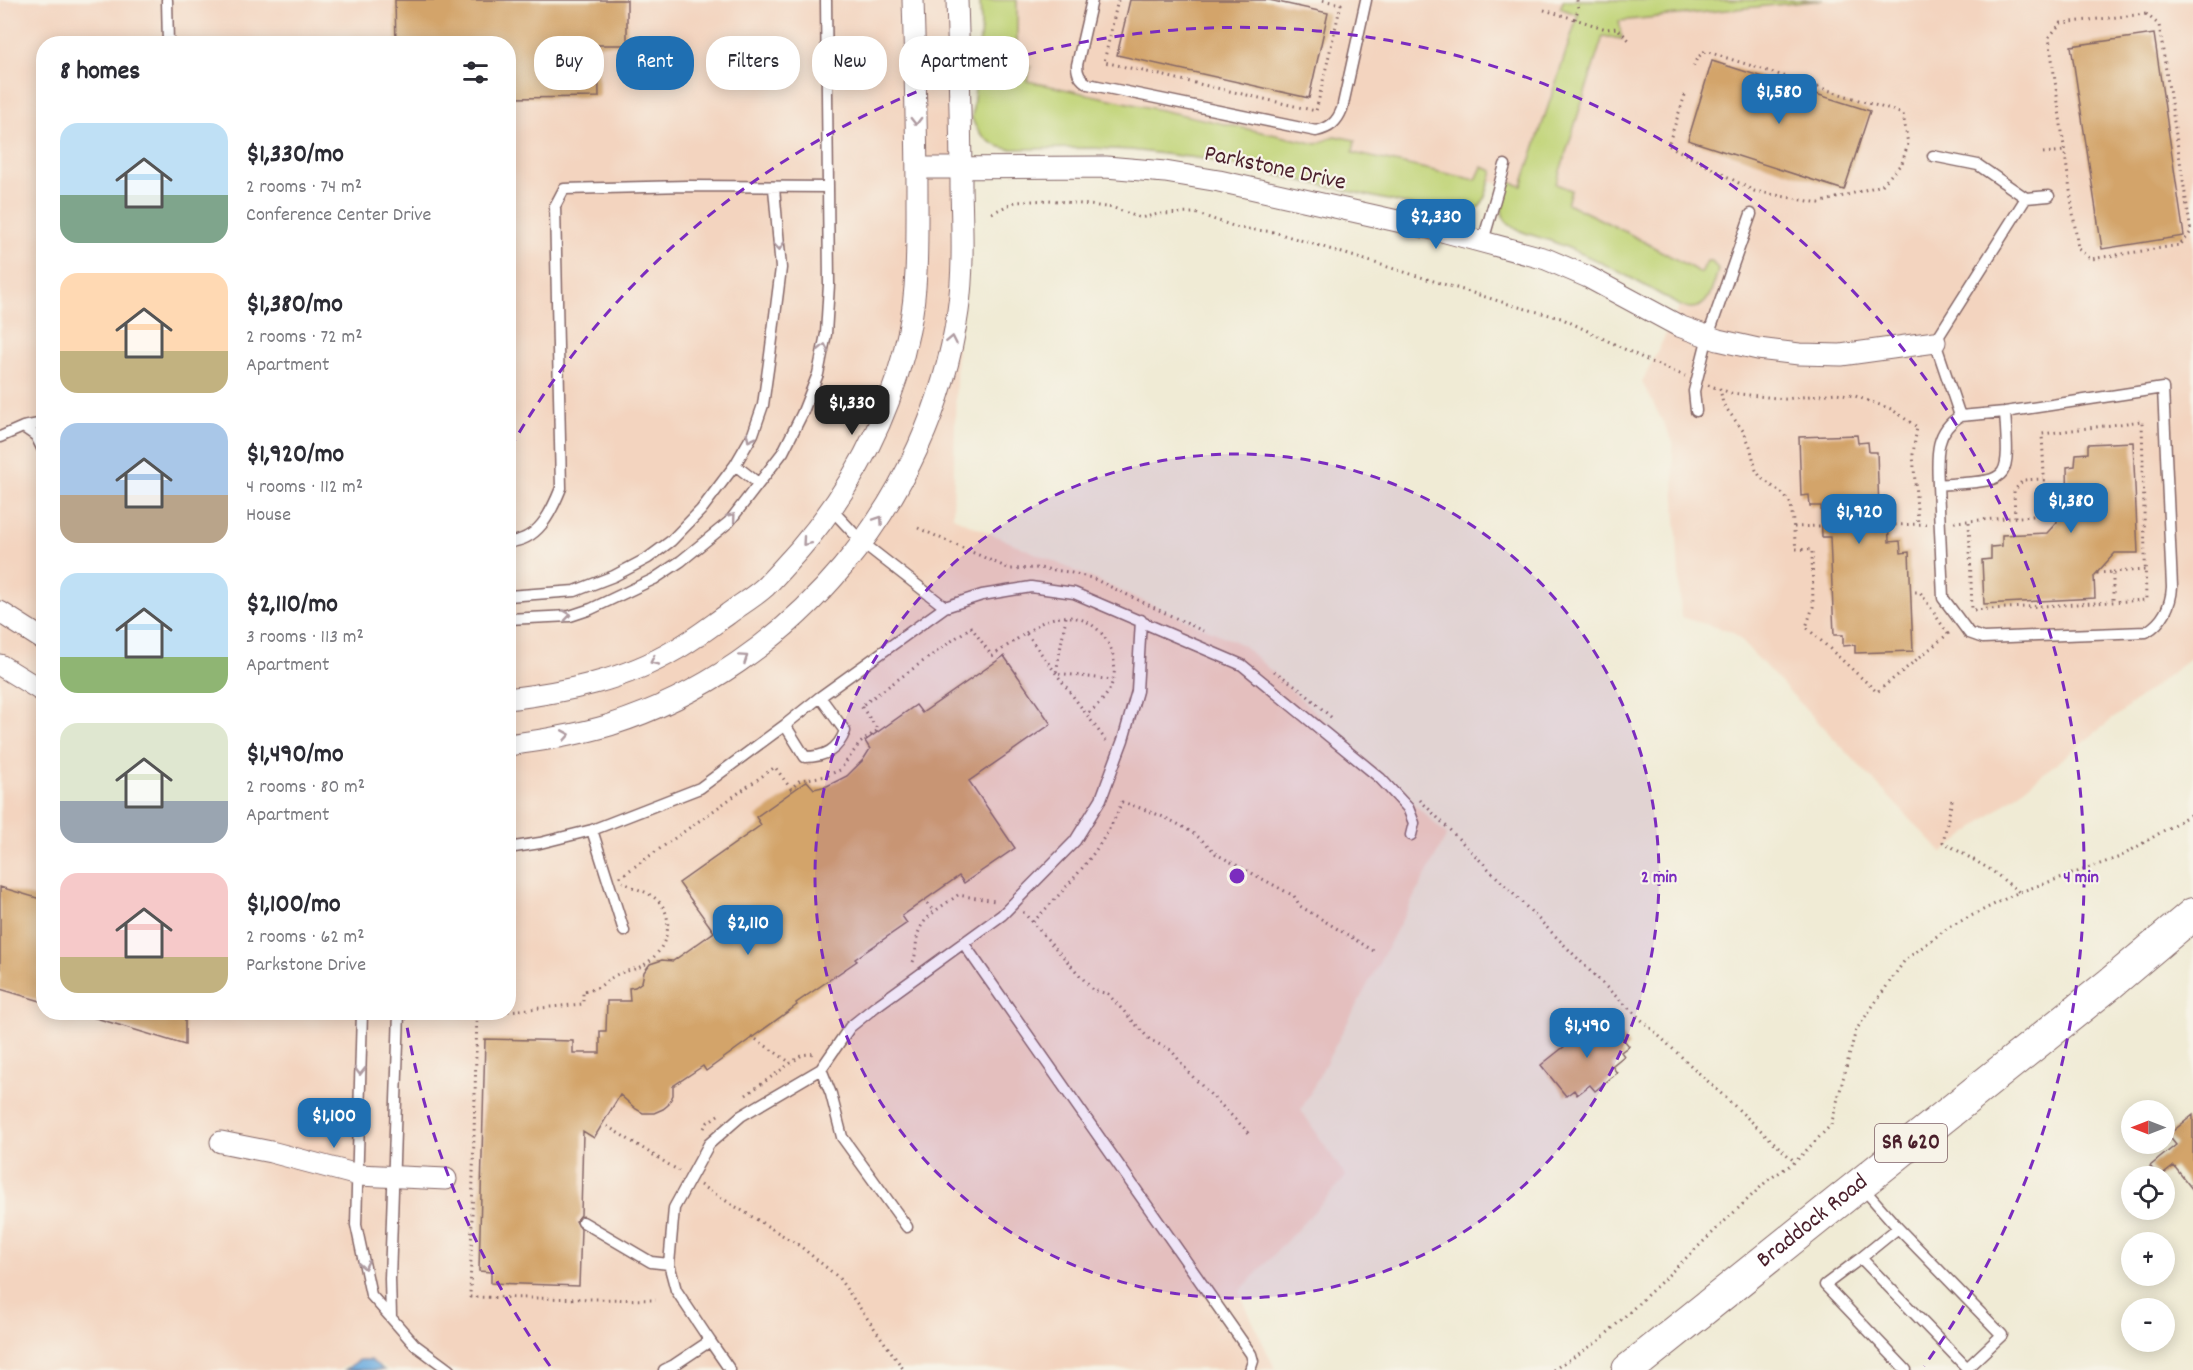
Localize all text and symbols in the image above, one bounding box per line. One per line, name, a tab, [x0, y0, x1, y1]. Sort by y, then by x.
chip: Buy	[534, 36, 604, 90]
chip: Rent	[616, 36, 694, 90]
chip: Filters	[706, 36, 800, 90]
chip: New	[812, 36, 887, 90]
chip: Apartment	[899, 36, 1029, 90]
text: 8 homes	[60, 54, 140, 91]
icon: filters	[459, 56, 492, 89]
pin: $1,580	[1730, 74, 1828, 125]
text: $1,580	[1756, 79, 1802, 107]
one-way arrow	[910, 117, 922, 126]
text: $1,330/mo	[246, 137, 344, 174]
street label: Parkstone Drive	[1201, 137, 1349, 201]
icon: home	[108, 147, 180, 219]
text: 2 rooms · 74 m²	[246, 174, 362, 202]
pin: $2,330	[1387, 199, 1485, 250]
text: Conference Center Drive	[246, 202, 431, 230]
text: $2,330	[1410, 204, 1462, 232]
one-way arrow	[772, 242, 785, 251]
text: $1,380/mo	[246, 287, 343, 324]
icon: home	[108, 297, 180, 369]
text: 2 rooms · 72 m²	[246, 324, 362, 352]
one-way arrow	[945, 335, 958, 345]
one-way arrow	[816, 343, 829, 353]
text: Apartment	[246, 352, 329, 380]
pin: $1,330	[803, 385, 901, 436]
text: $1,330	[829, 390, 875, 418]
one-way arrow	[746, 431, 758, 442]
text: $1,920/mo	[246, 437, 344, 474]
icon: home	[108, 447, 180, 519]
text: 4 rooms · 112 m²	[246, 474, 363, 502]
pin: $1,380	[2022, 483, 2120, 534]
text: $1,380	[2048, 488, 2094, 516]
pin: $1,920	[1810, 494, 1908, 545]
text: $1,920	[1835, 499, 1883, 527]
text: House	[246, 502, 291, 530]
one-way arrow	[725, 513, 736, 524]
one-way arrow	[872, 515, 883, 526]
one-way arrow	[802, 535, 813, 545]
text: $2,110/mo	[246, 587, 338, 624]
icon: home	[108, 597, 180, 669]
one-way arrow	[561, 609, 571, 622]
text: 3 rooms · 113 m²	[246, 624, 364, 652]
text: Apartment	[246, 652, 329, 680]
one-way arrow	[649, 653, 660, 665]
one-way arrow	[737, 654, 748, 665]
one-way arrow	[562, 730, 571, 742]
text: $1,490/mo	[246, 737, 344, 774]
icon: home	[108, 747, 180, 819]
text: 2 rooms · 80 m²	[246, 774, 365, 802]
text: Apartment	[246, 802, 329, 830]
centre of rings	[1227, 866, 1247, 886]
text: 2 min	[1641, 866, 1677, 891]
text: 4 min	[2063, 866, 2099, 891]
text: $1,100/mo	[246, 887, 341, 924]
icon: home	[108, 897, 180, 969]
pin: $2,110	[699, 905, 797, 956]
text: $2,110	[727, 910, 769, 938]
text: 2 rooms · 62 m²	[246, 924, 365, 952]
text: Parkstone Drive	[246, 952, 366, 980]
pin: $1,490	[1538, 1008, 1636, 1059]
text: $1,490	[1564, 1013, 1610, 1041]
one-way arrow	[354, 1066, 367, 1075]
pin: $1,100	[285, 1098, 383, 1149]
north arrow	[2121, 1100, 2175, 1154]
map controls	[2121, 1100, 2175, 1352]
text: $1,100	[312, 1103, 356, 1131]
road number: SR 620	[1875, 1124, 1947, 1162]
street label: Braddock Road	[1750, 1166, 1876, 1277]
button: locate	[2121, 1166, 2175, 1220]
button: +	[2121, 1232, 2175, 1286]
one-way arrow	[357, 1260, 370, 1270]
button: −	[2121, 1298, 2175, 1352]

